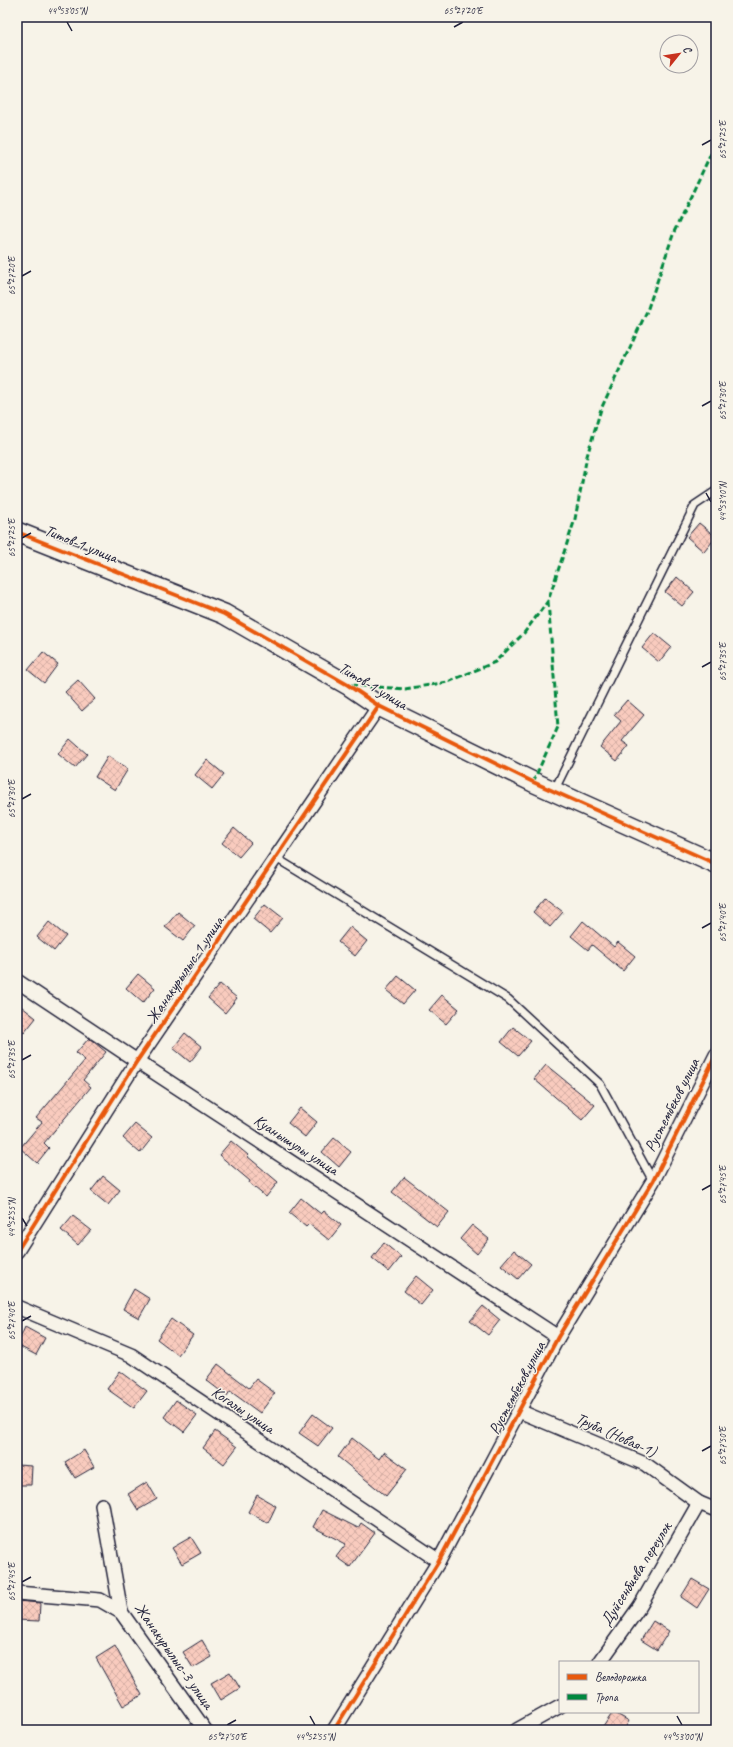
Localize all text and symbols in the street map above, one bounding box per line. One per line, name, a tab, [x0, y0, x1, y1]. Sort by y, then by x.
text: 44°53'05"N	[47, 4, 89, 17]
text: 65°27'20"E	[444, 4, 484, 17]
north arrow	[659, 34, 699, 74]
text: С	[680, 43, 696, 56]
text: 65°27'25"E	[716, 119, 729, 159]
text: 65°27'20"E	[5, 255, 18, 295]
text: 65°27'30"E	[716, 380, 729, 420]
text: 44°53'10"N	[716, 480, 729, 522]
text: 65°27'25"E	[5, 517, 18, 557]
street label: Титов-1 улица	[42, 520, 122, 568]
text: 65°27'35"E	[716, 641, 729, 681]
street label: Титов-1 улица	[335, 658, 412, 715]
text: 65°27'30"E	[5, 778, 18, 818]
text: 65°27'40"E	[716, 902, 729, 942]
street label: Жанакурылыс-1 улица	[142, 911, 229, 1028]
text: 65°27'35"E	[5, 1039, 18, 1079]
street label: Рустембеков улица	[640, 1054, 705, 1155]
street label: Куанышулы улица	[250, 1110, 343, 1181]
text: 65°27'45"E	[716, 1164, 729, 1204]
text: 44°52'55"N	[5, 1196, 18, 1238]
text: 65°27'40"E	[5, 1300, 18, 1340]
street label: Рустембеков улица	[484, 1337, 550, 1438]
street label: Когалы улица	[208, 1382, 279, 1439]
street label: Труба (Новая-1)	[573, 1408, 660, 1462]
text: 65°27'50"E	[716, 1425, 729, 1465]
street label: Дуйсенбиева переулок	[596, 1517, 677, 1630]
text: 65°27'45"E	[5, 1561, 18, 1601]
street label: Жанакурылыс-3 улица	[130, 1599, 219, 1714]
legend	[559, 1661, 699, 1713]
text: Велодорожка	[595, 1669, 647, 1685]
text: Тропа	[595, 1689, 619, 1705]
text: 65°27'50"E	[208, 1730, 248, 1743]
text: 44°52'55"N	[295, 1730, 337, 1743]
text: 44°53'00"N	[662, 1730, 704, 1743]

